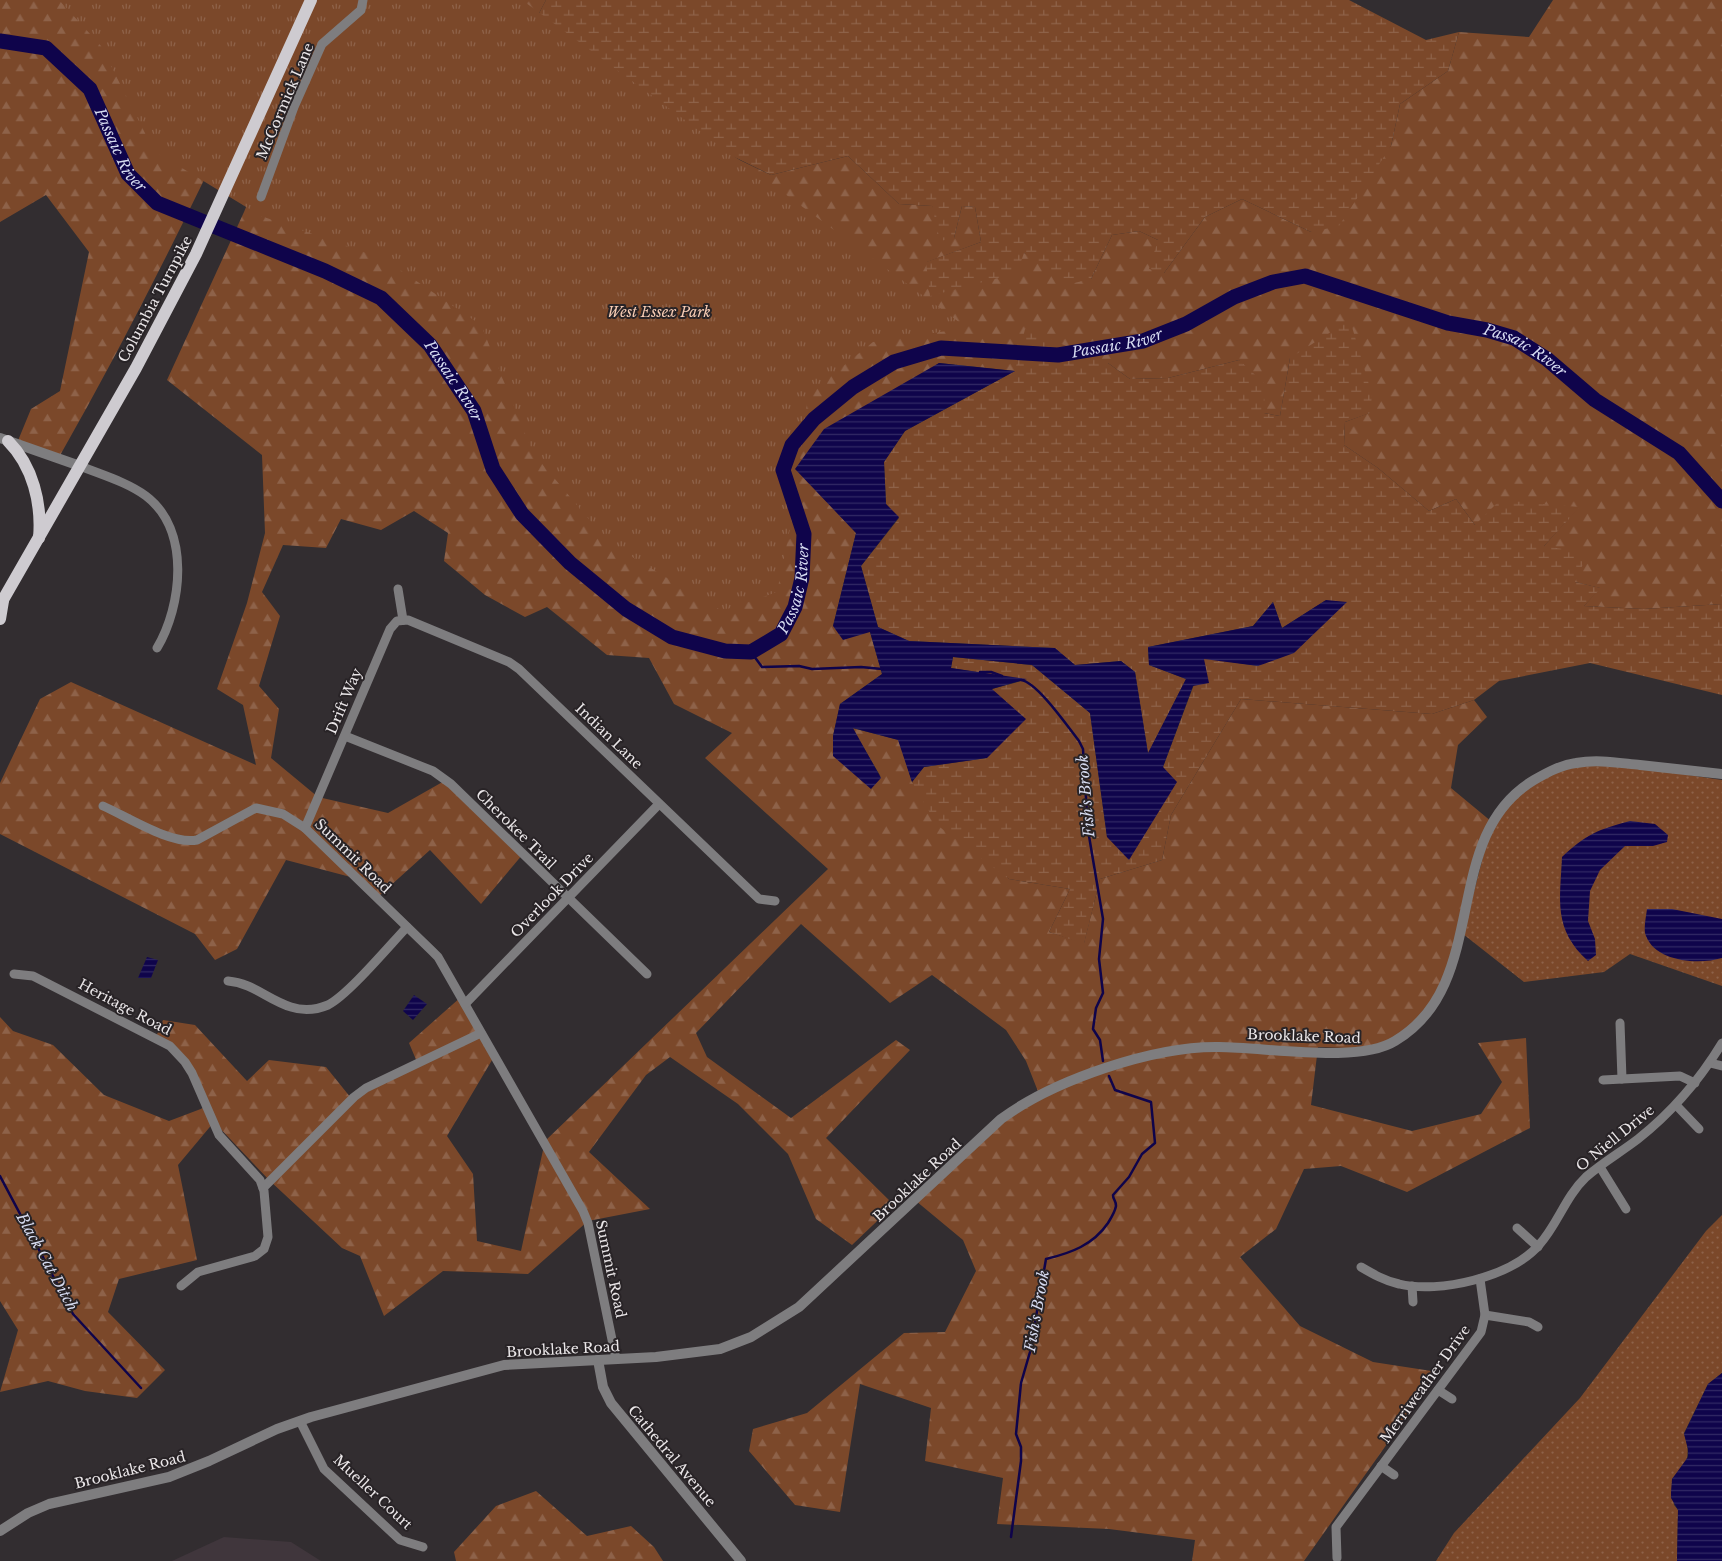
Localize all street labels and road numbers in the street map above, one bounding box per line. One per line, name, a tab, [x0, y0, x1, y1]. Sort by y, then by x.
street label: McCormick Lane	[252, 40, 318, 162]
street label: Columbia Turnpike	[114, 233, 196, 365]
street label: Drift Way	[322, 665, 366, 737]
street label: Indian Lane	[572, 699, 646, 773]
street label: Cherokee Trail	[472, 785, 560, 873]
street label: Summit Road	[311, 815, 396, 898]
street label: Overlook Drive	[507, 849, 597, 941]
street label: Heritage Road	[75, 975, 175, 1039]
street label: Brooklake Road	[1247, 1025, 1362, 1047]
street label: O Niell Drive	[1572, 1101, 1658, 1175]
street label: Brooklake Road	[869, 1134, 965, 1225]
street label: Summit Road	[592, 1218, 630, 1320]
street label: Merriweather Drive	[1376, 1321, 1474, 1447]
street label: Brooklake Road	[506, 1337, 621, 1361]
street label: Cathedral Avenue	[624, 1402, 720, 1510]
street label: Brooklake Road	[73, 1447, 188, 1493]
street label: Mueller Court	[330, 1451, 417, 1534]

